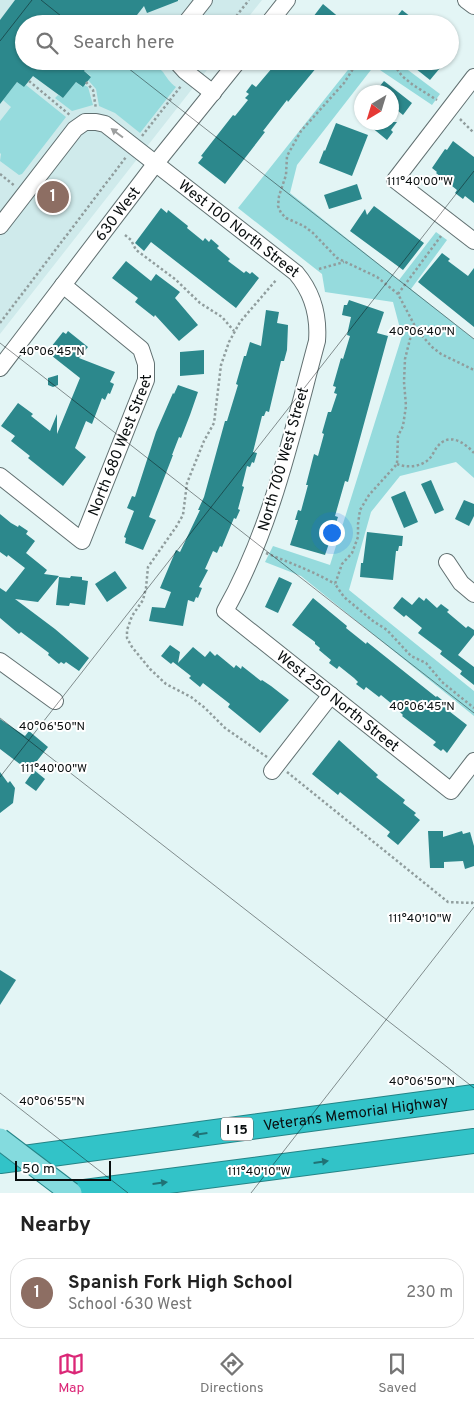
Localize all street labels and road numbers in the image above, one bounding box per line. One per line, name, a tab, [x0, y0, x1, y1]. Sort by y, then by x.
street label: West 100 North Street	[174, 177, 302, 283]
street label: 630 West	[92, 183, 145, 246]
street label: North 680 West Street	[85, 374, 157, 519]
street label: North 700 West Street	[255, 385, 314, 534]
street label: West 250 North Street	[272, 648, 402, 757]
street label: Veterans Memorial Highway	[262, 1093, 450, 1136]
road number: I 15	[221, 1118, 253, 1140]

